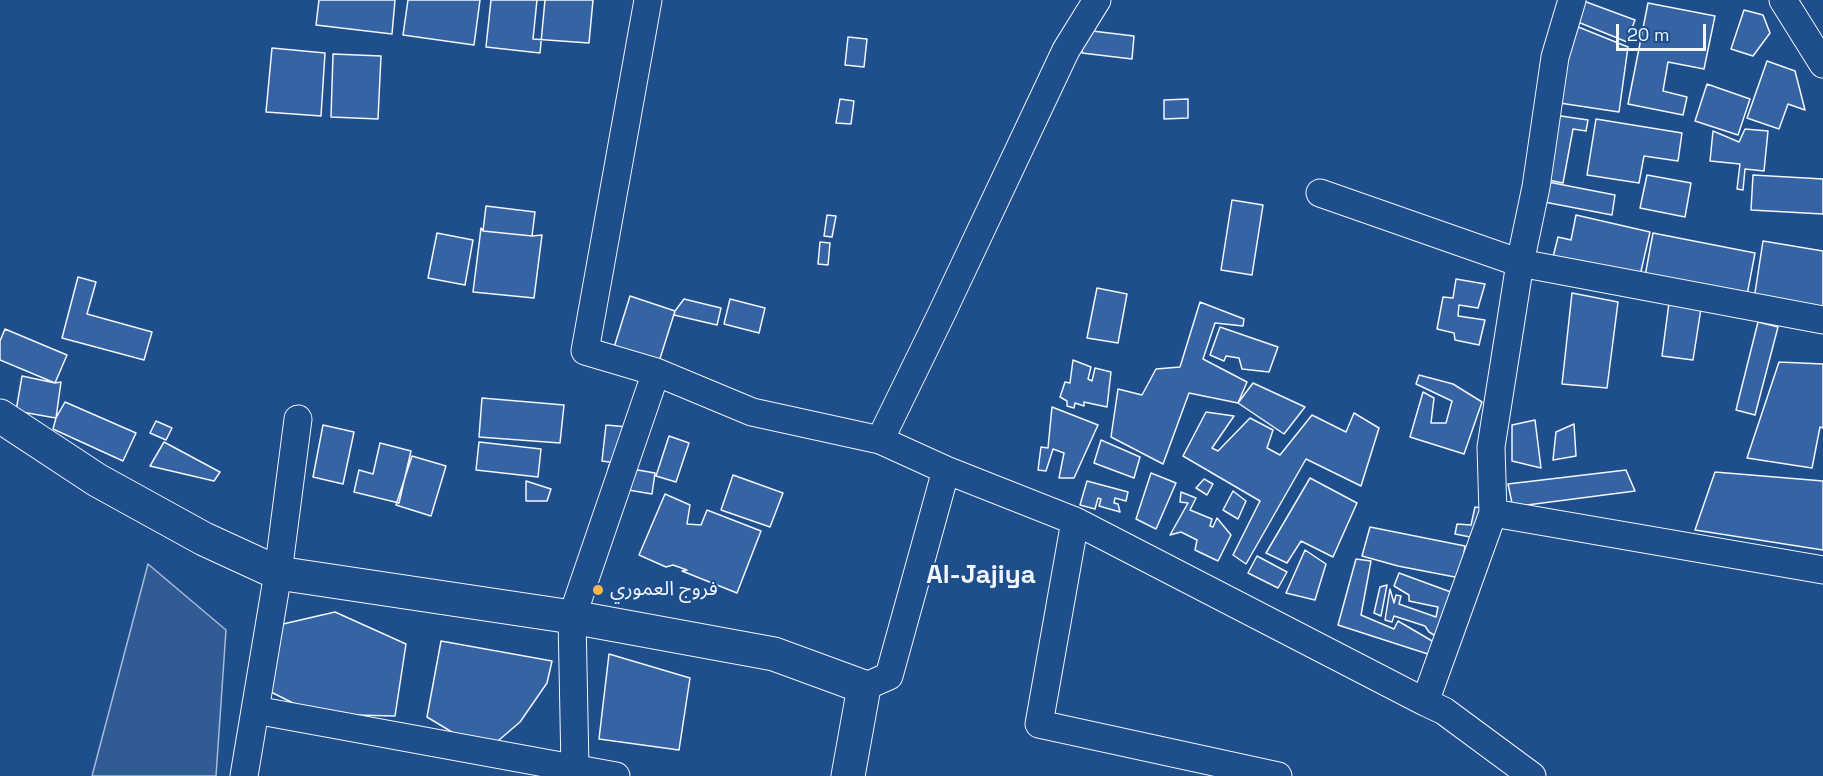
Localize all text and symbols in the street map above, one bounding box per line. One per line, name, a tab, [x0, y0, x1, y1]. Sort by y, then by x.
scale bar	[1619, 12, 1709, 50]
text: 20 m	[1627, 23, 1670, 46]
district label: Al-Jajiya	[926, 560, 1036, 592]
place label: فروج العموري	[610, 578, 718, 602]
marker: فروج العموري	[591, 583, 605, 597]

